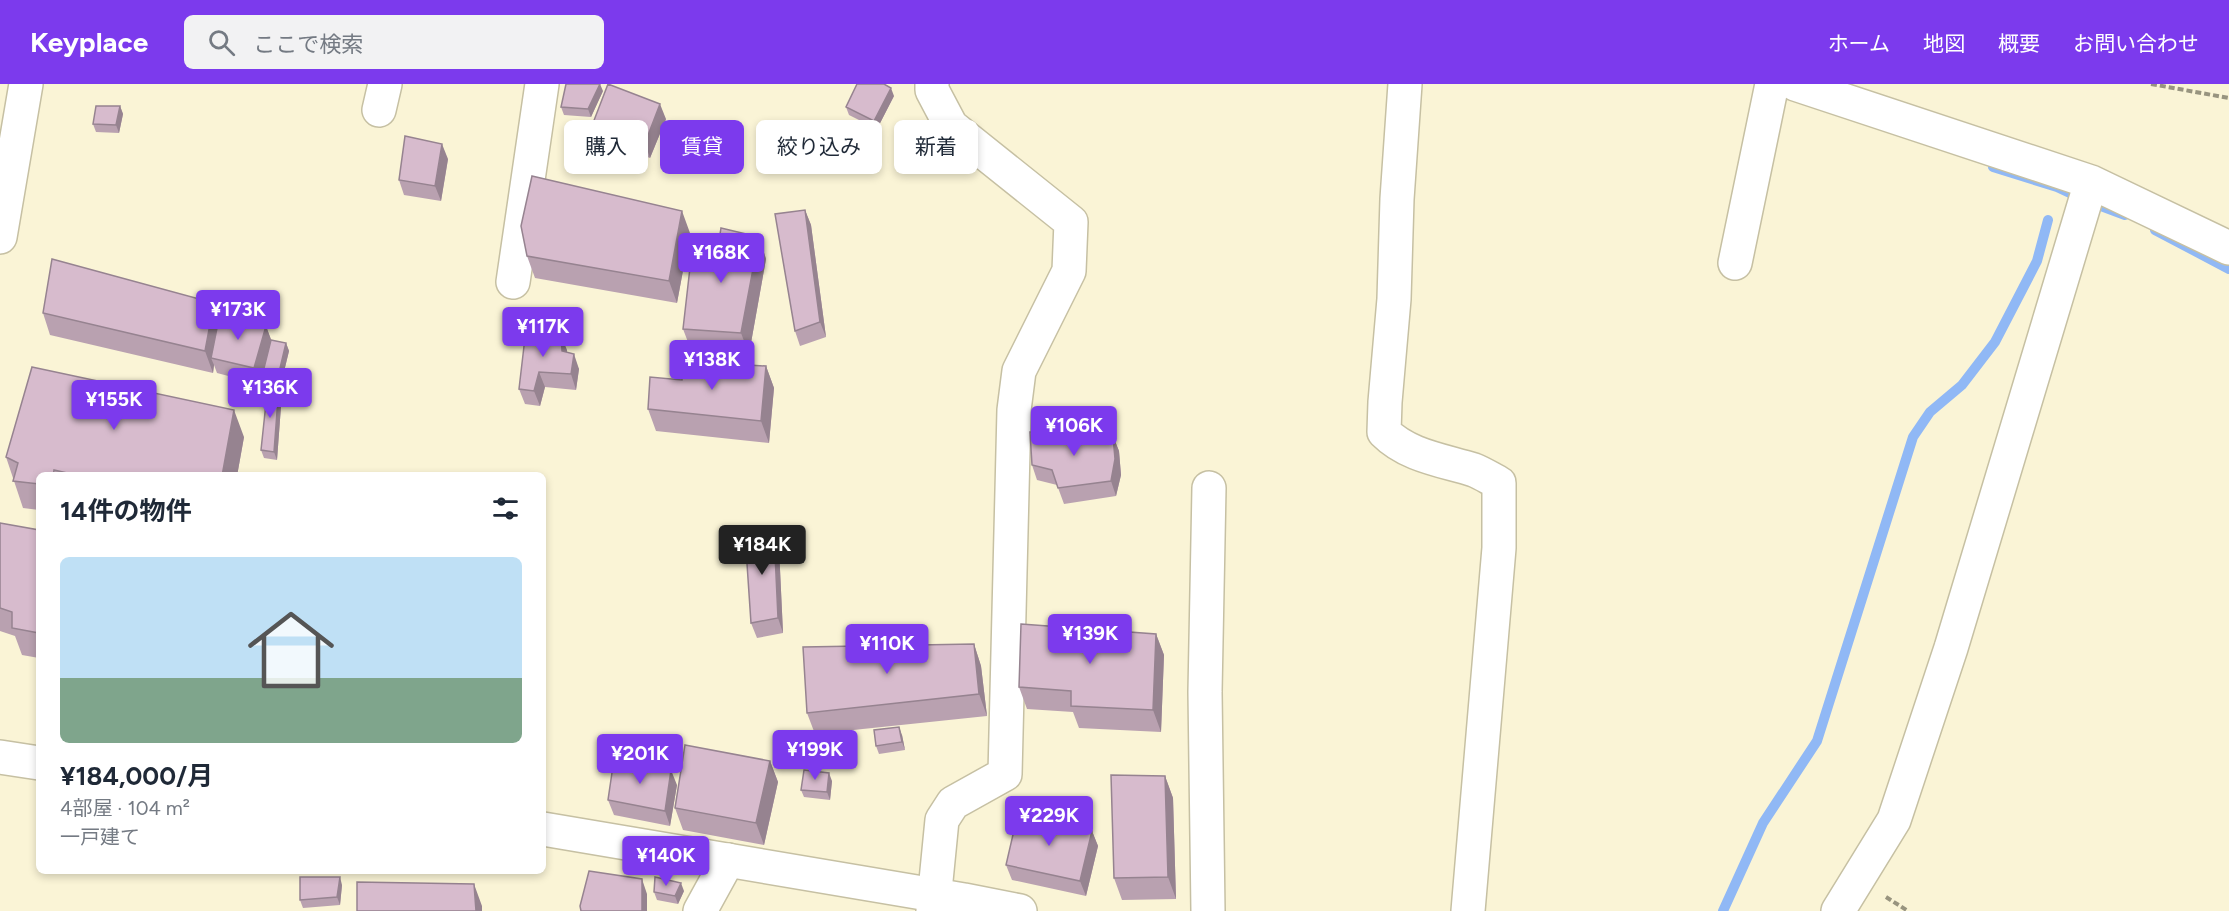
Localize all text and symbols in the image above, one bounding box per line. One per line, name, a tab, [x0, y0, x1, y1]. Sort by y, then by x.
search box	[184, 15, 604, 69]
text: Keyplace	[30, 25, 148, 59]
icon: search	[205, 26, 238, 59]
text: ここで検索	[253, 31, 363, 58]
text: ホーム	[1828, 31, 1890, 56]
text: 地図	[1923, 31, 1965, 56]
text: 概要	[1998, 31, 2040, 56]
text: お問い合わせ	[2073, 31, 2199, 56]
chip: 購入	[564, 120, 648, 174]
chip: 賃貸	[660, 120, 744, 174]
chip: 絞り込み	[756, 120, 882, 174]
chip: 新着	[894, 120, 978, 174]
pin: ¥168K	[679, 233, 763, 284]
text: ¥168K	[692, 240, 750, 264]
pin: ¥173K	[196, 290, 280, 341]
text: ¥173K	[210, 297, 266, 321]
pin: ¥117K	[501, 307, 585, 358]
text: ¥117K	[516, 314, 570, 338]
pin: ¥138K	[670, 340, 754, 391]
text: ¥138K	[683, 347, 741, 371]
pin: ¥136K	[228, 368, 312, 419]
text: ¥136K	[242, 375, 298, 399]
pin: ¥155K	[72, 380, 156, 431]
text: ¥155K	[86, 387, 142, 411]
pin: ¥106K	[1032, 406, 1116, 457]
text: ¥106K	[1045, 413, 1103, 437]
icon: filters	[489, 492, 522, 525]
text: 14件の物件	[60, 495, 191, 527]
pin: ¥184K	[720, 525, 804, 576]
text: ¥184K	[733, 532, 791, 556]
icon: home	[237, 596, 345, 704]
pin: ¥139K	[1048, 614, 1132, 665]
text: ¥139K	[1062, 621, 1118, 645]
pin: ¥110K	[845, 624, 929, 675]
text: ¥110K	[859, 631, 915, 655]
pin: ¥199K	[773, 730, 857, 781]
pin: ¥201K	[598, 734, 682, 785]
text: ¥199K	[787, 737, 843, 761]
text: ¥201K	[611, 741, 669, 765]
text: ¥184,000/月	[60, 760, 213, 792]
text: 4部屋 · 104 m²	[60, 796, 190, 820]
pin: ¥229K	[1007, 796, 1091, 847]
text: ¥229K	[1019, 803, 1079, 827]
text: 一戸建て	[60, 825, 140, 849]
pin: ¥140K	[624, 836, 708, 887]
text: ¥140K	[636, 843, 696, 867]

